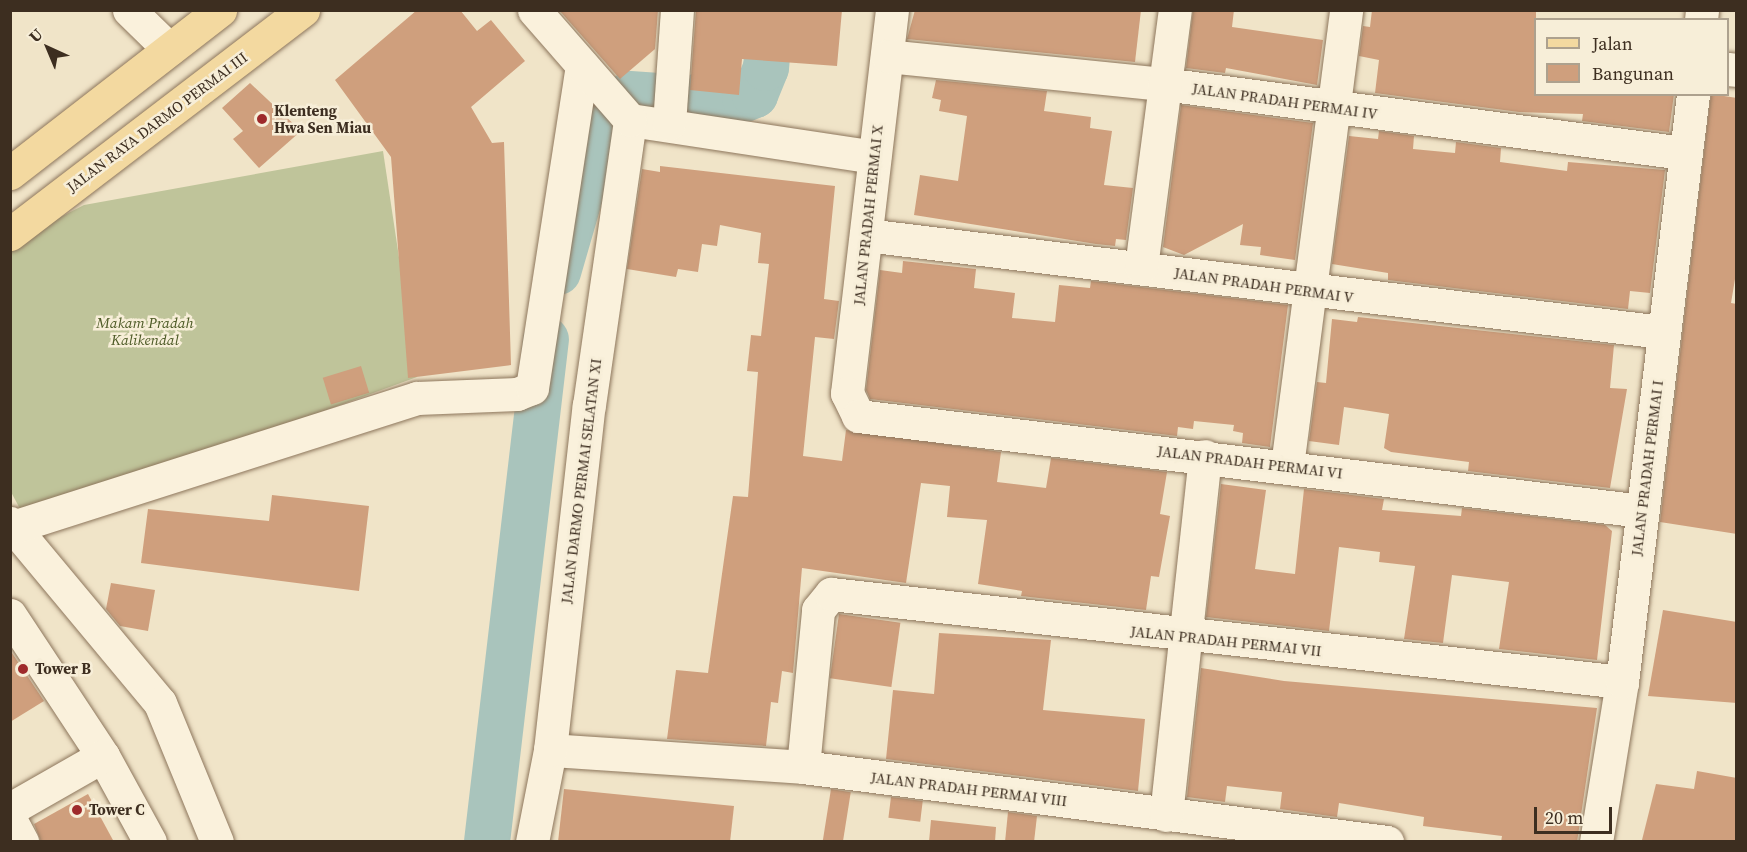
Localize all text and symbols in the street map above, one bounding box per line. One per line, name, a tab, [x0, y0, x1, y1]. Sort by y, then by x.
north arrow	[18, 18, 78, 78]
legend	[1534, 18, 1729, 96]
text: U	[24, 23, 47, 47]
text: Jalan	[1592, 31, 1633, 56]
street label: JALAN RAYA DARMO PERMAI III	[63, 48, 251, 196]
text: Bangunan	[1592, 61, 1674, 86]
street label: JALAN PRADAH PERMAI IV	[1191, 79, 1379, 123]
place label: Klenteng Hwa Sen Miau	[274, 101, 371, 136]
marker: Klenteng Hwa Sen Miau	[255, 112, 269, 126]
street label: JALAN PRADAH PERMAI X	[850, 124, 886, 306]
street label: JALAN PRADAH PERMAI V	[1173, 263, 1355, 307]
park label: Makam Pradah Kalikendal	[96, 313, 194, 348]
street label: JALAN DARMO PERMAI SELATAN XI	[557, 357, 605, 605]
street label: JALAN PRADAH PERMAI I	[1627, 379, 1667, 557]
street label: JALAN PRADAH PERMAI VI	[1156, 442, 1344, 482]
street label: JALAN PRADAH PERMAI VII	[1129, 622, 1323, 660]
place label: Tower B	[35, 660, 91, 678]
marker: Tower B	[16, 662, 30, 676]
street label: JALAN PRADAH PERMAI VIII	[870, 768, 1068, 810]
scale bar	[1537, 795, 1615, 833]
place label: Tower C	[89, 801, 144, 819]
marker: Tower C	[70, 803, 84, 817]
text: 20 m	[1545, 805, 1583, 830]

